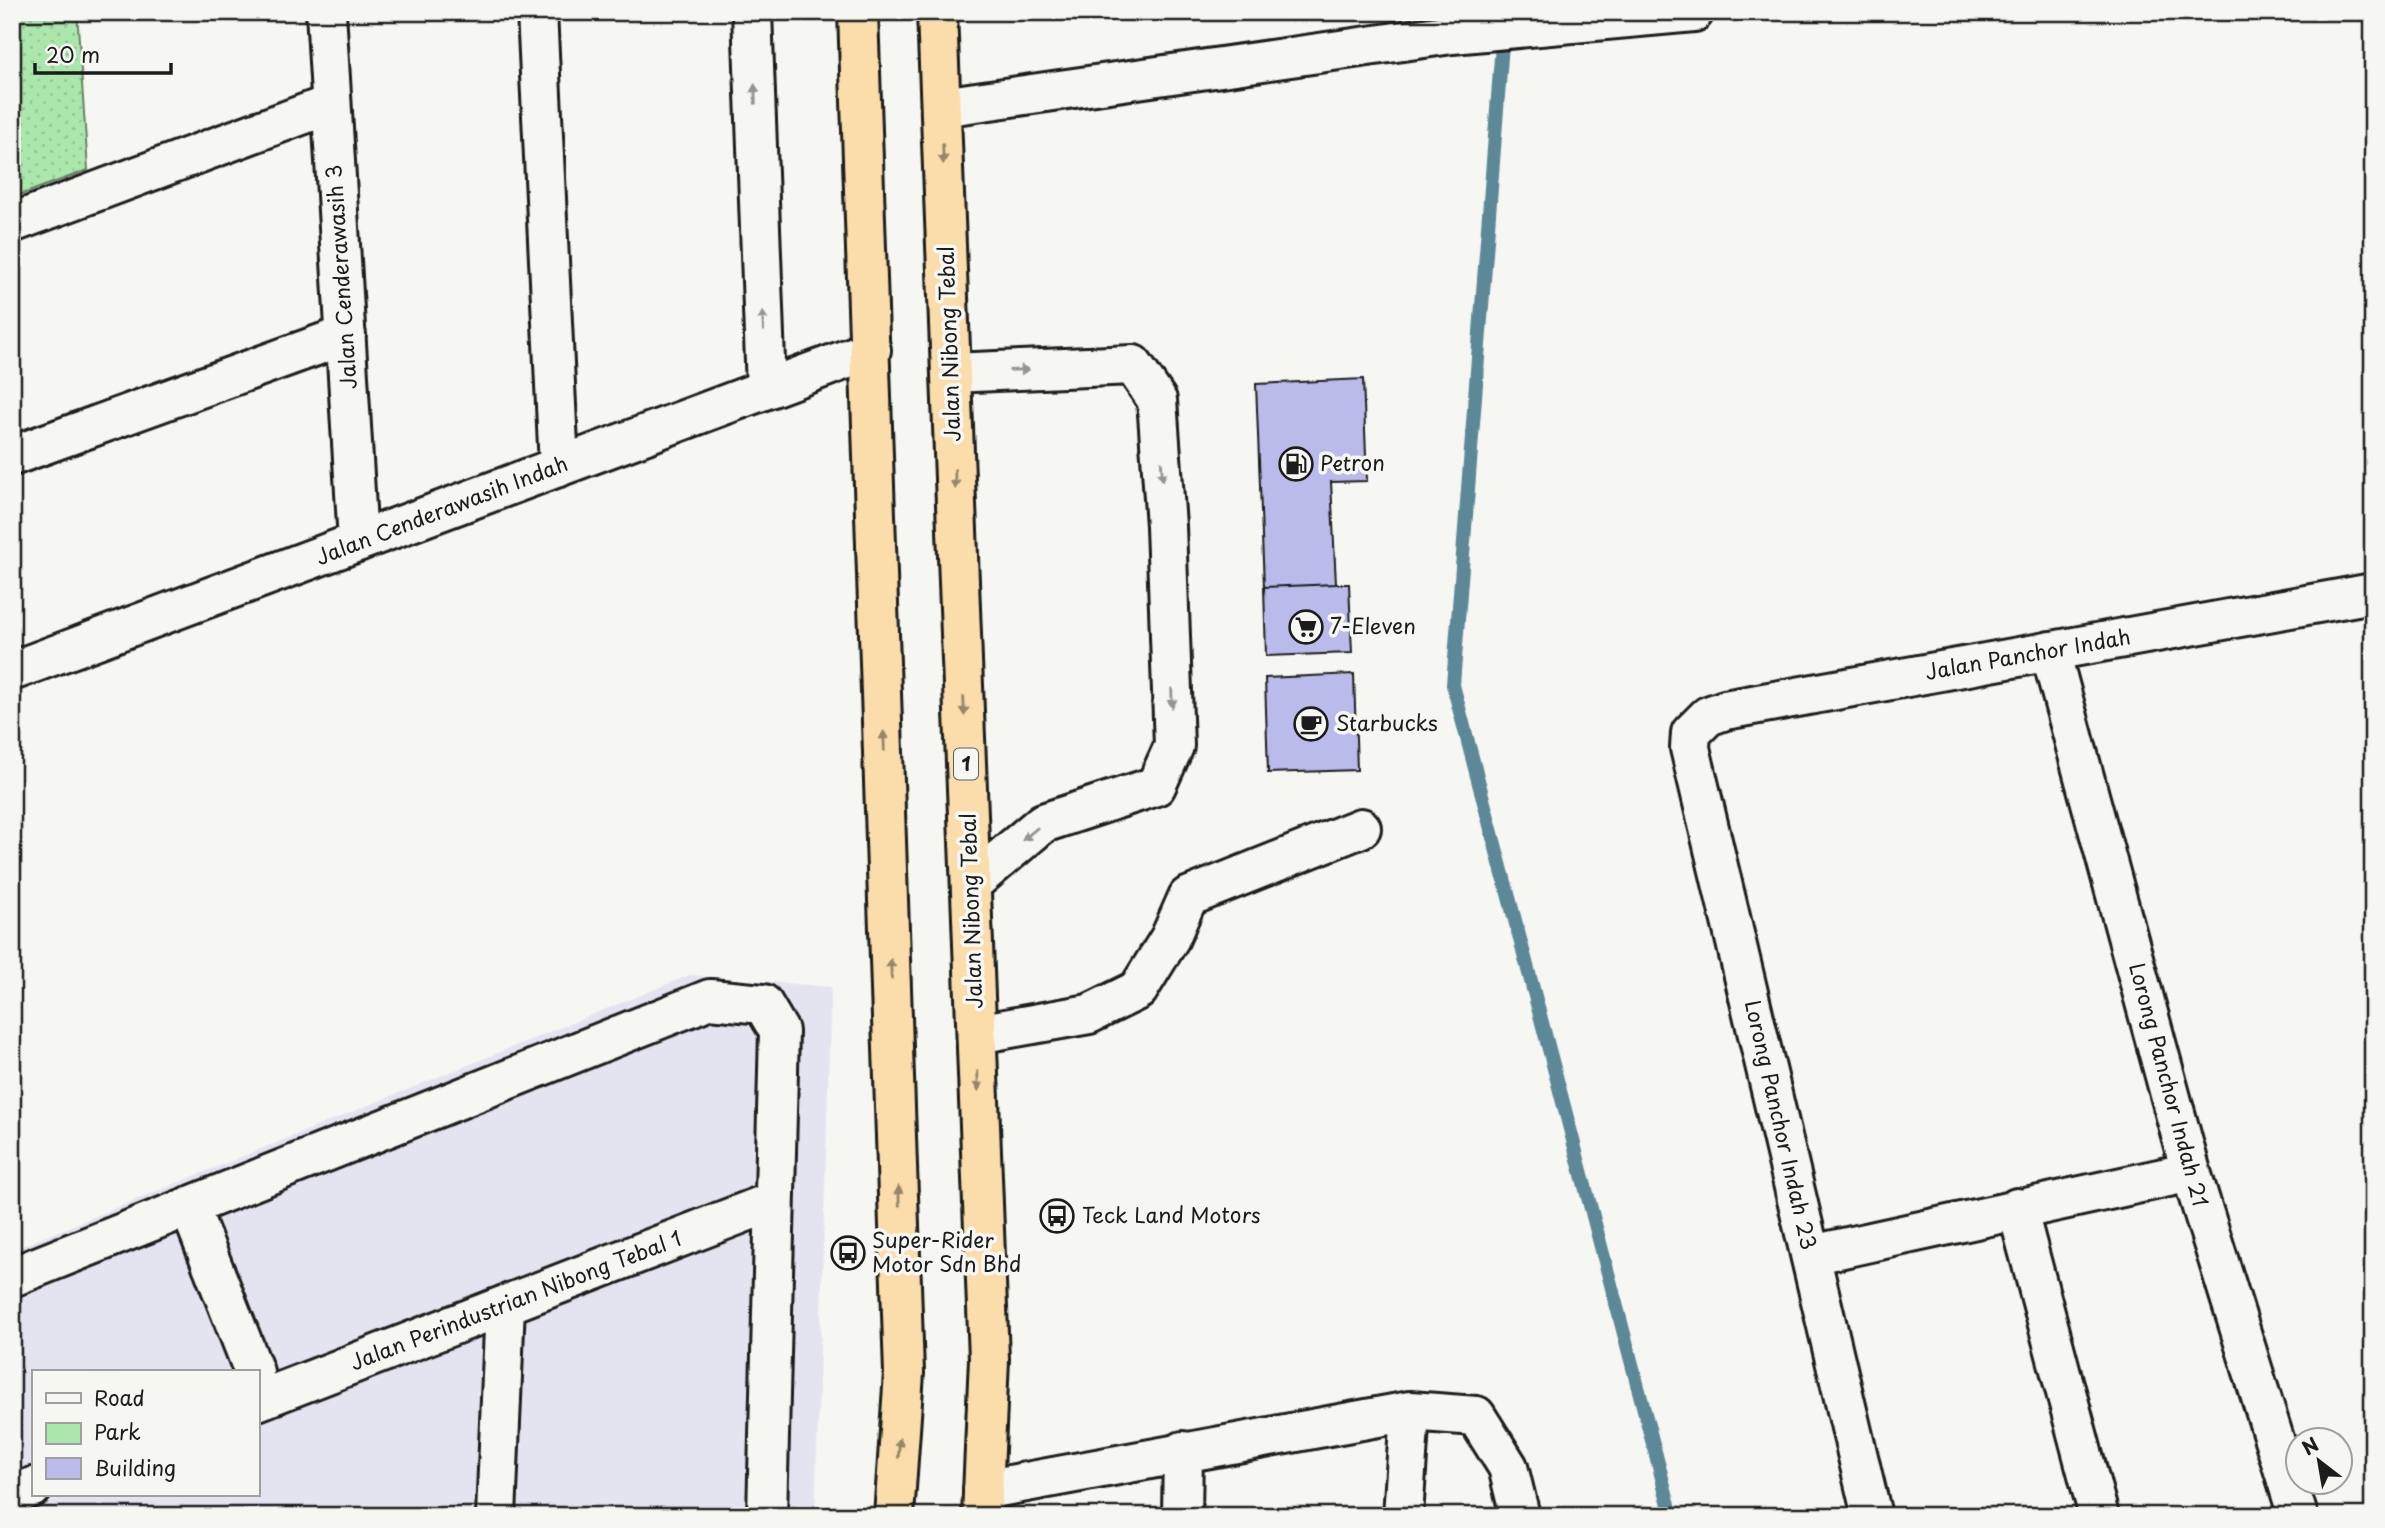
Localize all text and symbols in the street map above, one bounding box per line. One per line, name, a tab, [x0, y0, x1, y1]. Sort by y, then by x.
scale bar	[35, 32, 172, 76]
text: 20 m	[46, 38, 100, 70]
one-way arrow	[749, 83, 760, 105]
one-way arrow	[937, 143, 948, 165]
street label: Jalan Cenderawasih 3	[316, 164, 364, 391]
street label: Jalan Nibong Tebal	[929, 246, 967, 442]
one-way arrow	[758, 310, 769, 332]
one-way arrow	[1009, 364, 1031, 375]
fuel station icon: Petron	[1277, 445, 1315, 483]
street label: Jalan Cenderawasih Indah	[311, 446, 572, 572]
place label: Petron	[1320, 446, 1385, 478]
one-way arrow	[1157, 460, 1168, 482]
one-way arrow	[950, 468, 961, 490]
supermarket icon: 7-Eleven	[1287, 608, 1325, 646]
place label: 7-Eleven	[1330, 609, 1416, 641]
street label: Jalan Panchor Indah	[1923, 619, 2133, 687]
one-way arrow	[1167, 688, 1178, 710]
one-way arrow	[959, 696, 970, 718]
cafe icon: Starbucks	[1292, 705, 1330, 743]
place label: Starbucks	[1336, 706, 1438, 738]
one-way arrow	[878, 730, 889, 752]
road number: 1	[954, 748, 978, 779]
street label: Jalan Nibong Tebal	[951, 813, 989, 1009]
one-way arrow	[1022, 826, 1039, 841]
one-way arrow	[886, 957, 897, 979]
street label: Lorong Panchor Indah 21	[2122, 959, 2218, 1210]
street label: Lorong Panchor Indah 23	[1738, 997, 1826, 1253]
one-way arrow	[973, 1070, 984, 1092]
one-way arrow	[893, 1185, 904, 1207]
bus stop icon: Teck Land Motors	[1038, 1197, 1076, 1235]
place label: Teck Land Motors	[1082, 1198, 1261, 1230]
street label: Jalan Perindustrian Nibong Tebal 1	[345, 1221, 686, 1377]
place label: Super-Rider Motor Sdn Bhd	[872, 1223, 1021, 1279]
bus stop icon: Super-Rider Motor Sdn Bhd	[829, 1234, 867, 1272]
legend	[32, 1370, 259, 1496]
text: Road	[94, 1381, 145, 1413]
text: Park	[94, 1415, 141, 1447]
north arrow	[2284, 1426, 2354, 1496]
text: N	[2296, 1430, 2323, 1461]
one-way arrow	[894, 1436, 905, 1458]
text: Building	[94, 1451, 176, 1483]

